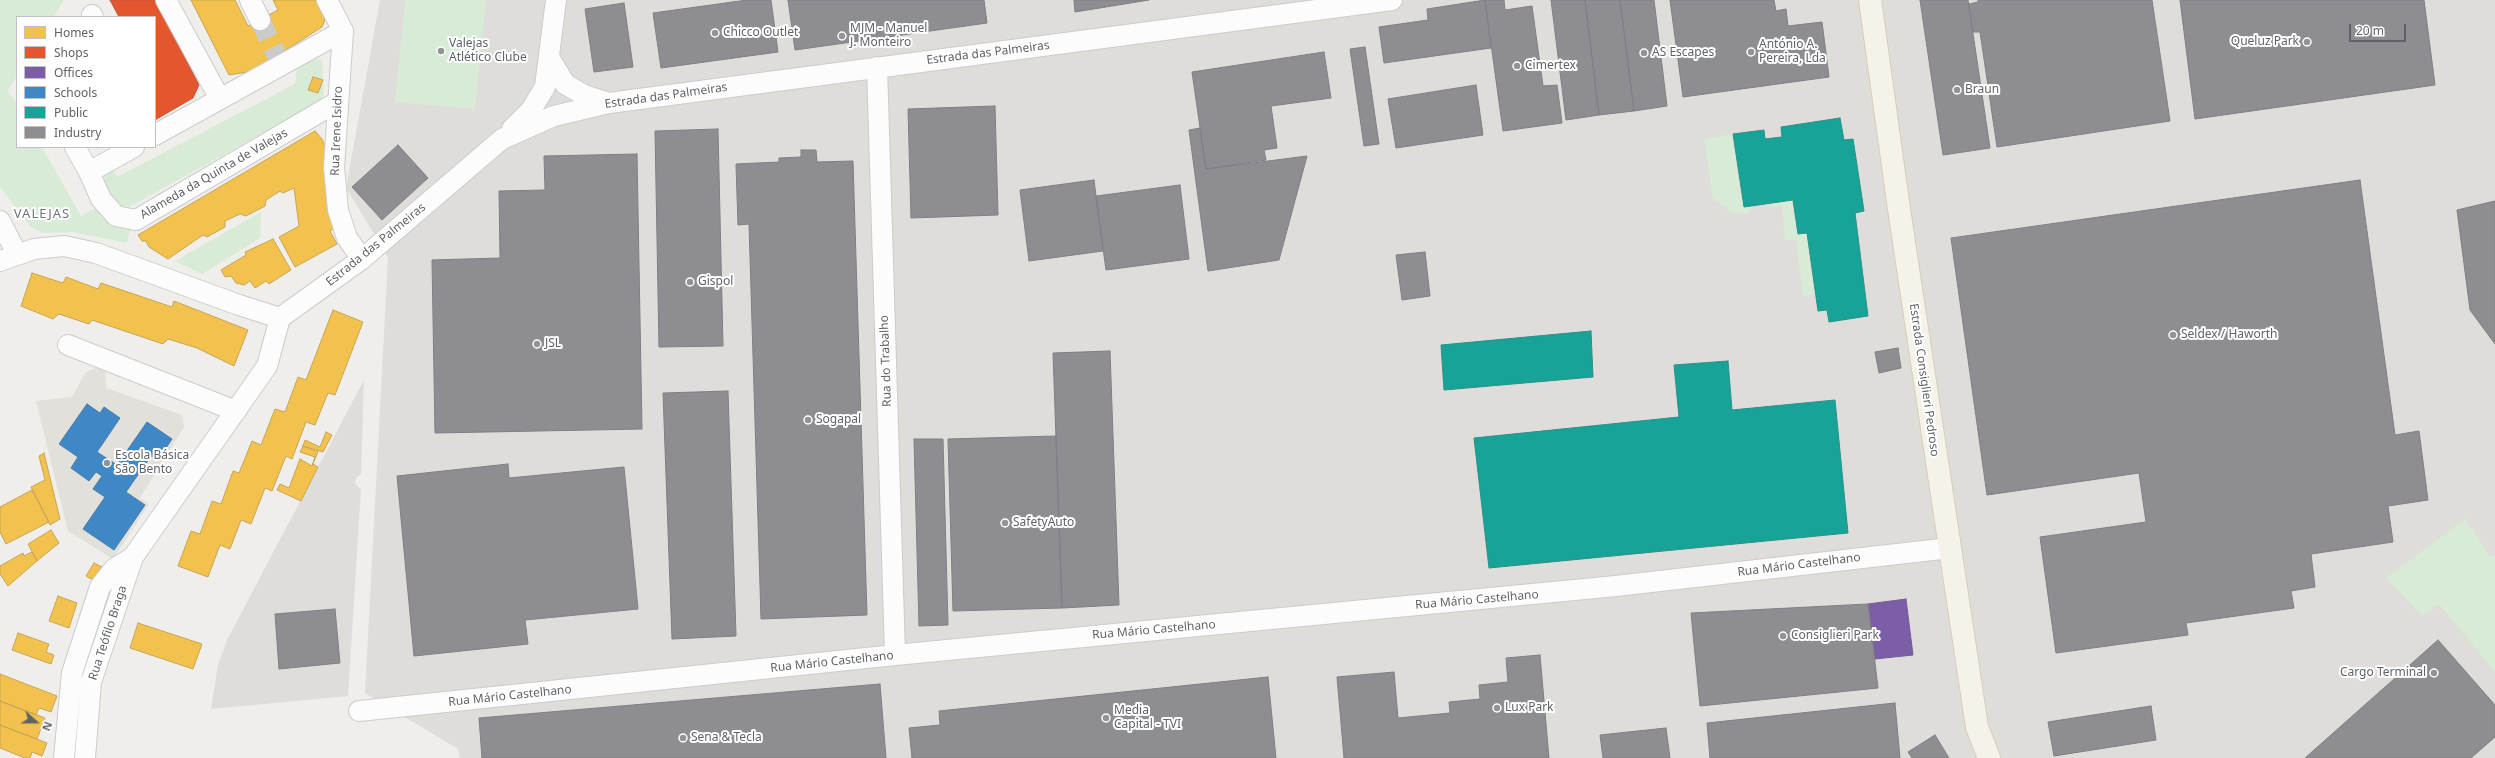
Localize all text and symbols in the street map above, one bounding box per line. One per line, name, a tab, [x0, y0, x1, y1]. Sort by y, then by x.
legend	[16, 16, 156, 148]
scale bar	[2351, 16, 2408, 42]
place label: MJM - Manuel J. Monteiro	[850, 22, 927, 50]
text: 20 m	[2356, 22, 2384, 39]
text: Homes	[54, 24, 94, 41]
place label: Chicco Outlet	[723, 26, 798, 40]
marker: Chicco Outlet	[710, 28, 720, 38]
marker: MJM - Manuel J. Monteiro	[837, 31, 847, 41]
place label: Queluz Park	[2231, 35, 2299, 49]
place label: Valejas Atlético Clube	[449, 37, 527, 65]
marker: Queluz Park	[2302, 37, 2312, 47]
street label: Estrada das Palmeiras	[926, 38, 1050, 68]
place label: António A. Pereira, Lda	[1759, 38, 1826, 66]
text: Shops	[54, 44, 88, 61]
marker: Valejas Atlético Clube	[436, 46, 446, 56]
place label: AS Escapes	[1652, 46, 1714, 60]
marker: António A. Pereira, Lda	[1746, 47, 1756, 57]
marker: AS Escapes	[1639, 48, 1649, 58]
place label: Cimertex	[1525, 59, 1576, 73]
marker: Cimertex	[1512, 61, 1522, 71]
text: Offices	[54, 64, 93, 81]
street label: Estrada das Palmeiras	[604, 80, 728, 112]
place label: Braun	[1965, 83, 1999, 97]
text: Schools	[54, 84, 97, 101]
marker: Braun	[1952, 85, 1962, 95]
street label: Rua Irene Isidro	[328, 86, 346, 176]
text: Public	[54, 104, 88, 121]
text: Industry	[54, 124, 101, 141]
street label: Alameda da Quinta de Valejas	[138, 126, 290, 222]
street label: Estrada das Palmeiras	[323, 200, 429, 290]
district label: VALEJAS	[14, 206, 70, 222]
place label: Gispol	[698, 275, 733, 289]
marker: Gispol	[685, 277, 695, 287]
street label: Estrada Consiglieri Pedroso	[1906, 303, 1942, 457]
street label: Rua do Trabalho	[877, 315, 895, 407]
place label: Seldex / Haworth	[2181, 328, 2277, 342]
marker: Seldex / Haworth	[2168, 330, 2178, 340]
place label: JSL	[545, 337, 561, 351]
marker: JSL	[532, 339, 542, 349]
place label: Sogapal	[816, 413, 861, 427]
marker: Sogapal	[803, 415, 813, 425]
place label: Escola Básica São Bento	[115, 449, 189, 477]
marker: Escola Básica São Bento	[102, 458, 112, 468]
place label: SafetyAuto	[1013, 516, 1074, 530]
marker: SafetyAuto	[1000, 518, 1010, 528]
street label: Rua Mário Castelhano	[1737, 550, 1861, 580]
street label: Rua Teófilo Braga	[86, 584, 130, 682]
street label: Rua Mário Castelhano	[1415, 587, 1539, 613]
street label: Rua Mário Castelhano	[1092, 617, 1216, 643]
place label: Consiglieri Park	[1791, 629, 1879, 643]
marker: Consiglieri Park	[1778, 631, 1788, 641]
street label: Rua Mário Castelhano	[770, 648, 894, 676]
place label: Cargo Terminal	[2340, 666, 2426, 680]
marker: Cargo Terminal	[2429, 668, 2439, 678]
street label: Rua Mário Castelhano	[448, 682, 572, 710]
place label: Lux Park	[1505, 701, 1554, 715]
north arrow	[16, 702, 56, 742]
marker: Lux Park	[1492, 703, 1502, 713]
place label: Media Capital - TVI	[1114, 704, 1181, 732]
marker: Media Capital - TVI	[1101, 713, 1111, 723]
text: N	[39, 720, 56, 733]
place label: Sena & Tecla	[691, 731, 762, 745]
marker: Sena & Tecla	[678, 733, 688, 743]

